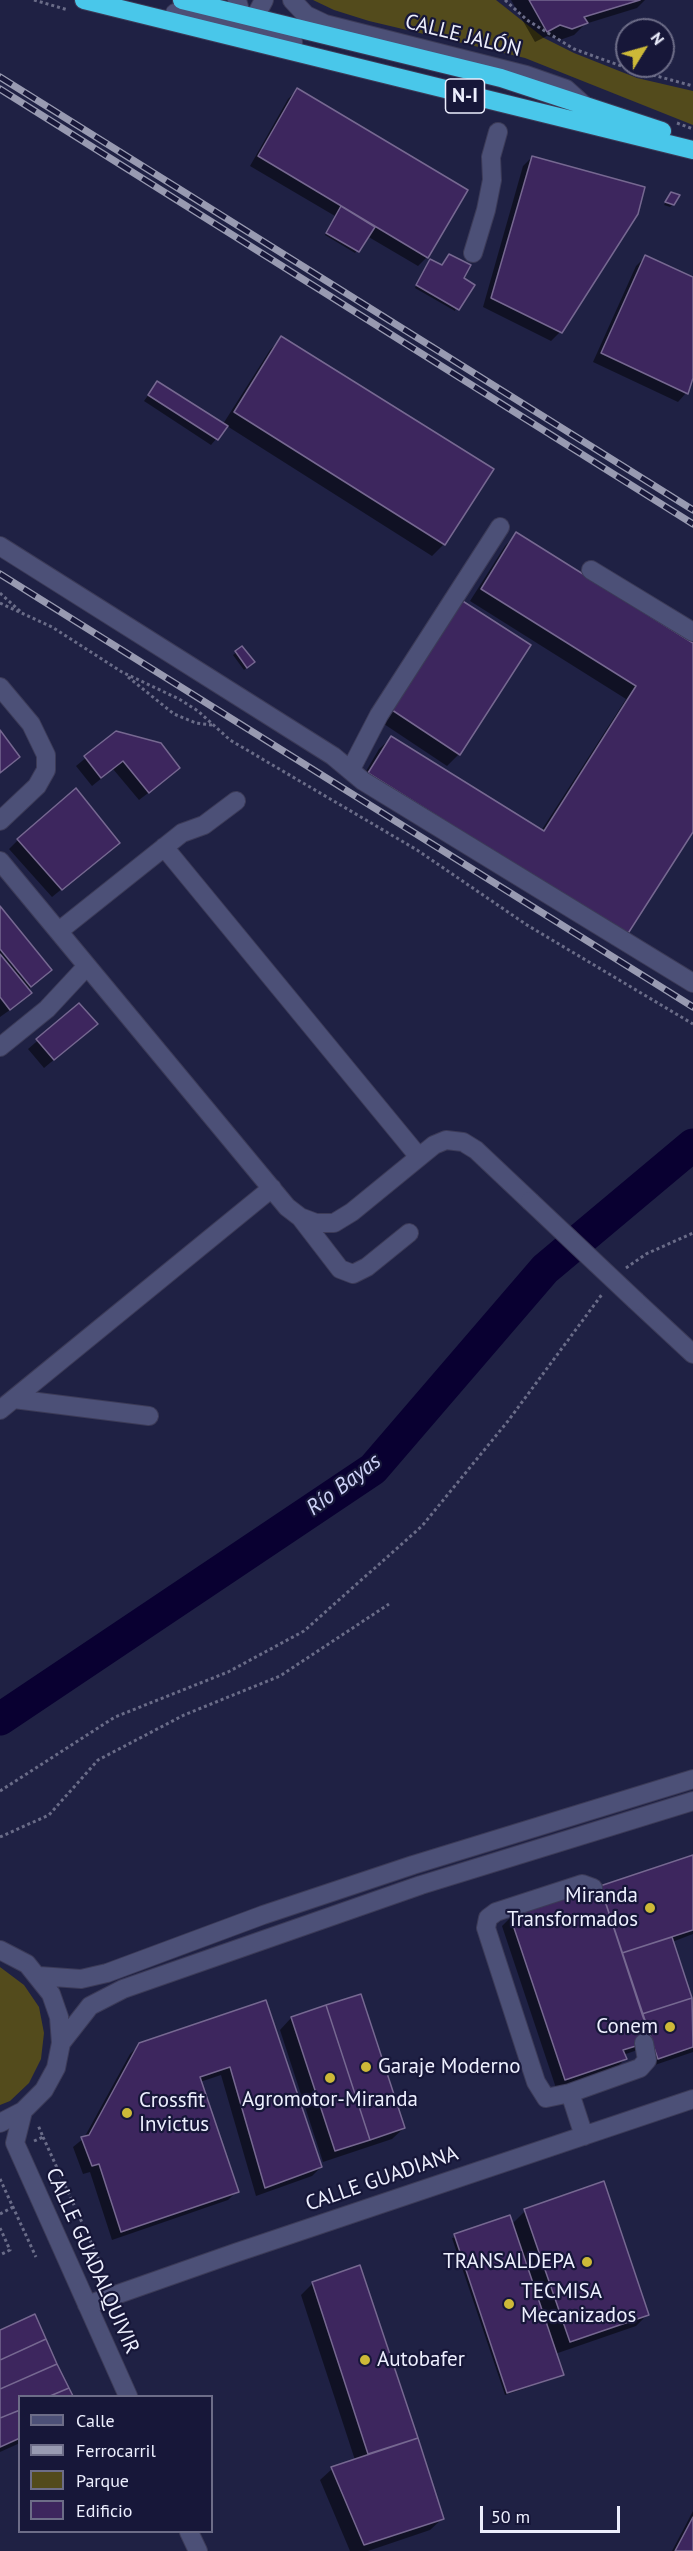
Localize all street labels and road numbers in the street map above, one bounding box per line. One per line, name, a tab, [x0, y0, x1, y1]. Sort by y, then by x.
street label: CALLE JALÓN	[402, 9, 524, 63]
road number: N-I	[446, 79, 484, 113]
street label: CALLE GUADIANA	[302, 2141, 462, 2217]
street label: CALLE GUADALQUIVIR	[40, 2164, 144, 2358]

